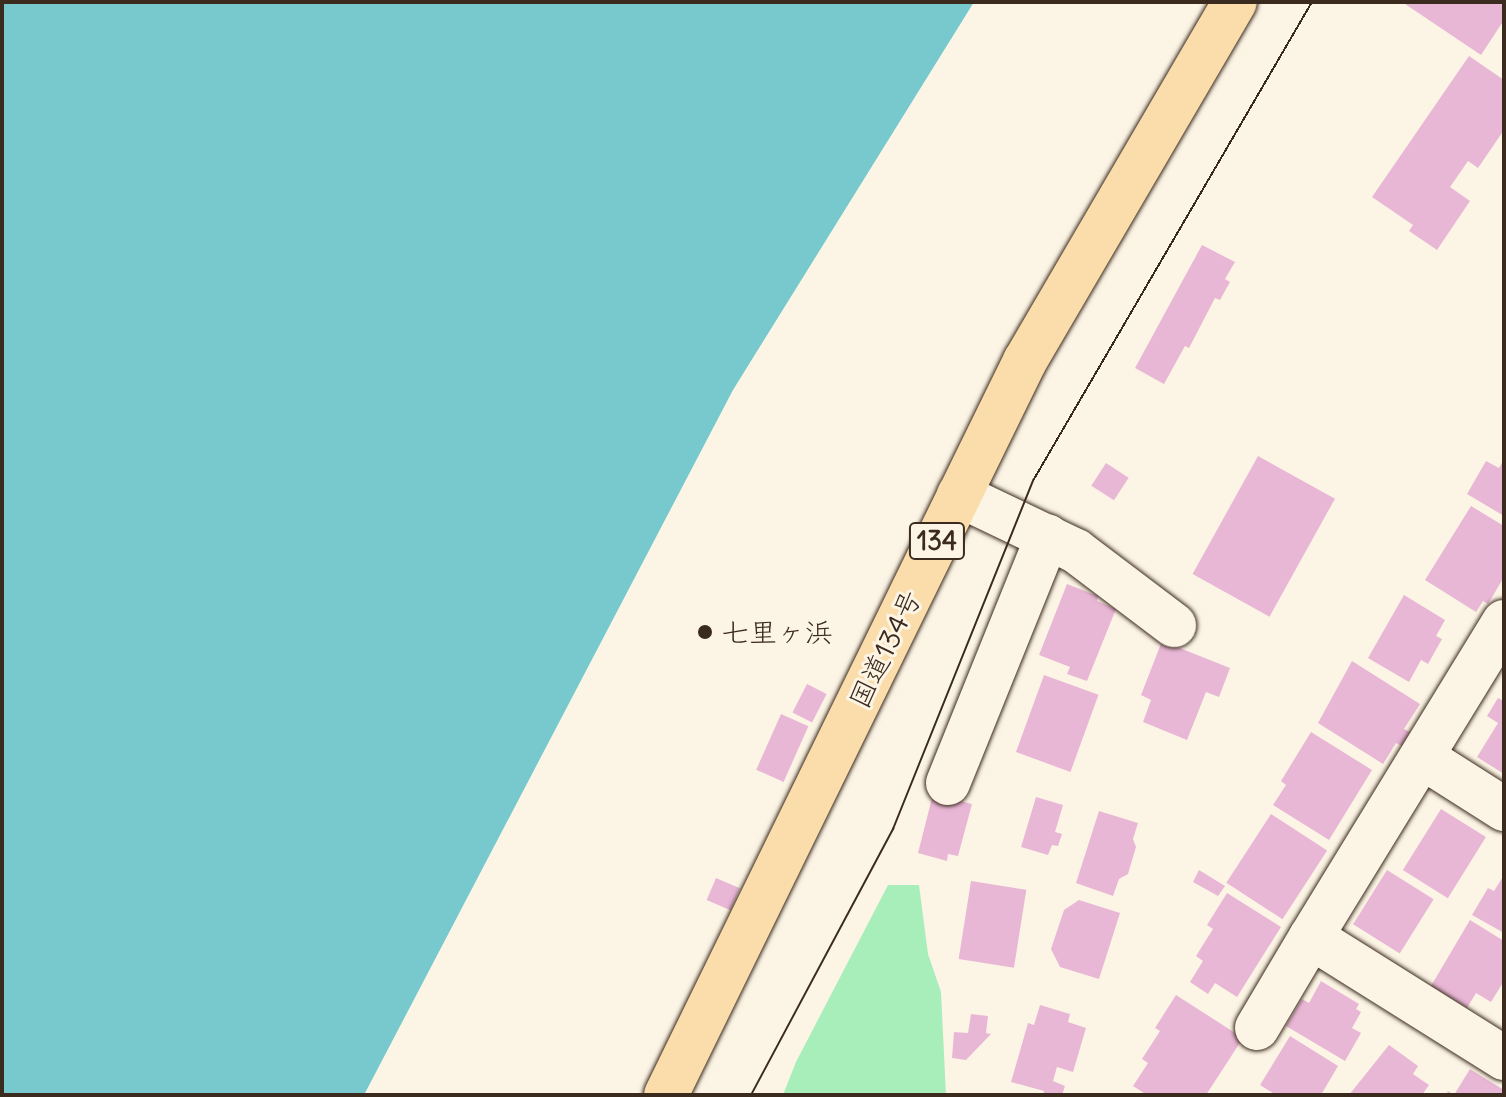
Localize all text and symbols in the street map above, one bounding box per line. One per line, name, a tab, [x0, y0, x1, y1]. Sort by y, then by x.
road number: 134	[907, 519, 967, 563]
street label: 国道134号	[842, 584, 928, 714]
place label: 七里ヶ浜	[721, 615, 833, 649]
marker: 七里ヶ浜	[696, 623, 714, 641]

